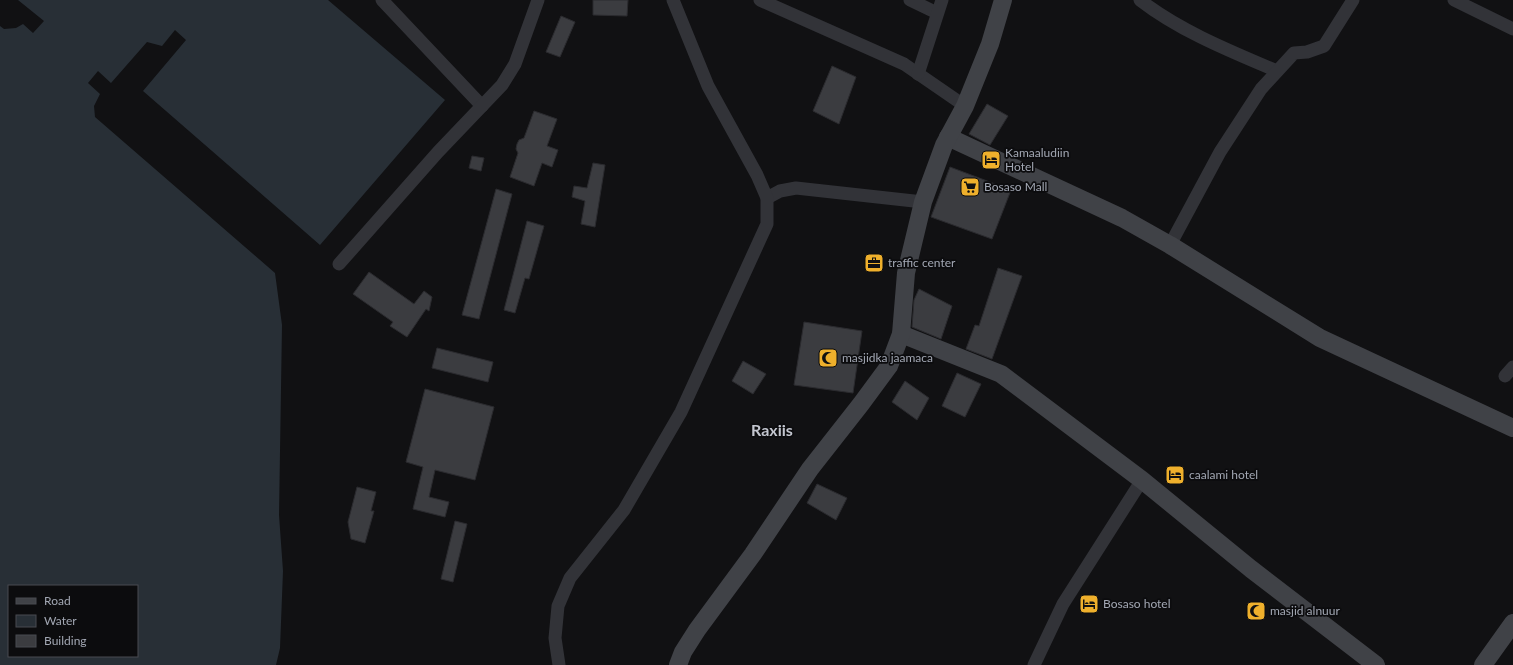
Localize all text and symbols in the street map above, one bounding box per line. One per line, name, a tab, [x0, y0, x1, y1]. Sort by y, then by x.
place label: Kamaaludiin Hotel	[1005, 145, 1069, 174]
hotel icon: Kamaaludiin Hotel	[980, 149, 1002, 171]
supermarket icon: Bosaso Mall	[959, 176, 981, 198]
place label: Bosaso Mall	[984, 179, 1047, 194]
office icon: traffic center	[863, 252, 885, 274]
place label: traffic center	[888, 255, 956, 270]
mosque icon: masjidka jaamaca	[817, 347, 839, 369]
place label: masjidka jaamaca	[842, 350, 933, 365]
district label: Raxiis	[751, 420, 793, 439]
hotel icon: caalami hotel	[1164, 464, 1186, 486]
place label: caalami hotel	[1189, 467, 1258, 482]
legend	[8, 585, 138, 657]
text: Road	[44, 593, 71, 608]
hotel icon: Bosaso hotel	[1078, 593, 1100, 615]
place label: Bosaso hotel	[1103, 596, 1171, 611]
mosque icon: masjid alnuur	[1245, 600, 1267, 622]
place label: masjid alnuur	[1270, 603, 1340, 618]
text: Water	[44, 613, 77, 628]
text: Building	[44, 633, 87, 648]

